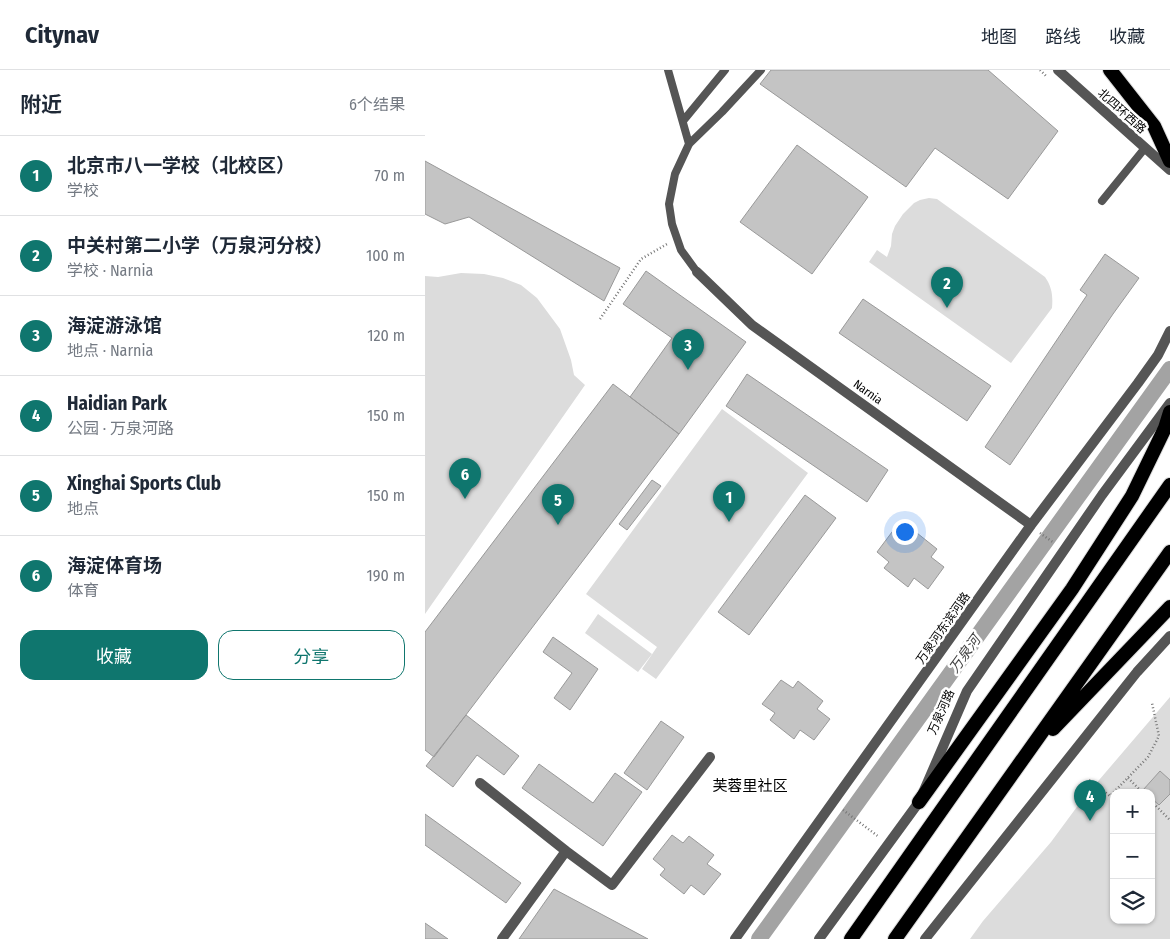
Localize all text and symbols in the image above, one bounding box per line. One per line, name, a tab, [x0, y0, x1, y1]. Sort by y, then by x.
text: Citynav	[25, 21, 99, 49]
text: 地图	[981, 26, 1017, 48]
text: 路线	[1045, 26, 1081, 48]
text: 收藏	[1109, 26, 1145, 48]
street label: 北四环西路	[1095, 86, 1149, 136]
text: 附近	[20, 92, 62, 118]
text: 6个结果	[349, 95, 405, 114]
text: 北京市八一学校（北校区）	[67, 154, 295, 177]
text: 1	[33, 166, 39, 185]
text: 70 m	[374, 166, 405, 185]
text: 学校	[67, 181, 99, 200]
text: 中关村第二小学（万泉河分校）	[67, 234, 333, 257]
text: 2	[32, 246, 40, 265]
text: 100 m	[366, 246, 405, 265]
text: 学校 · Narnia	[67, 261, 153, 280]
pin: 2	[931, 267, 963, 308]
text: 海淀游泳馆	[67, 314, 162, 337]
text: 3	[32, 326, 40, 345]
text: 120 m	[367, 326, 405, 345]
pin: 3	[672, 329, 704, 370]
text: 地点 · Narnia	[67, 341, 153, 360]
street label: Narnia	[851, 377, 885, 407]
text: Haidian Park	[67, 392, 167, 415]
text: 4	[32, 406, 40, 425]
text: 150 m	[367, 406, 405, 425]
text: 公园 · 万泉河路	[67, 419, 174, 438]
pin: 6	[449, 458, 481, 499]
text: Xinghai Sports Club	[67, 472, 221, 495]
pin: 1	[713, 481, 745, 522]
pin: 5	[542, 484, 574, 525]
text: 5	[32, 486, 40, 505]
text: 150 m	[367, 486, 405, 505]
text: 地点	[67, 499, 99, 518]
your location	[892, 519, 918, 545]
text: 海淀体育场	[67, 554, 162, 577]
text: 6	[32, 566, 40, 585]
text: 190 m	[367, 566, 405, 585]
text: 体育	[67, 581, 99, 600]
street label: 万泉河东滨河路	[913, 589, 973, 667]
button: 收藏	[20, 630, 208, 680]
button: 分享	[218, 630, 405, 680]
water label: 万泉河	[946, 632, 984, 676]
street label: 万泉河路	[925, 687, 957, 737]
district label: 芙蓉里社区	[712, 777, 788, 795]
pin: 4	[1074, 780, 1106, 821]
map controls	[1110, 789, 1155, 924]
button: +	[1110, 789, 1155, 834]
button: −	[1110, 834, 1155, 879]
button: layers	[1110, 879, 1155, 924]

